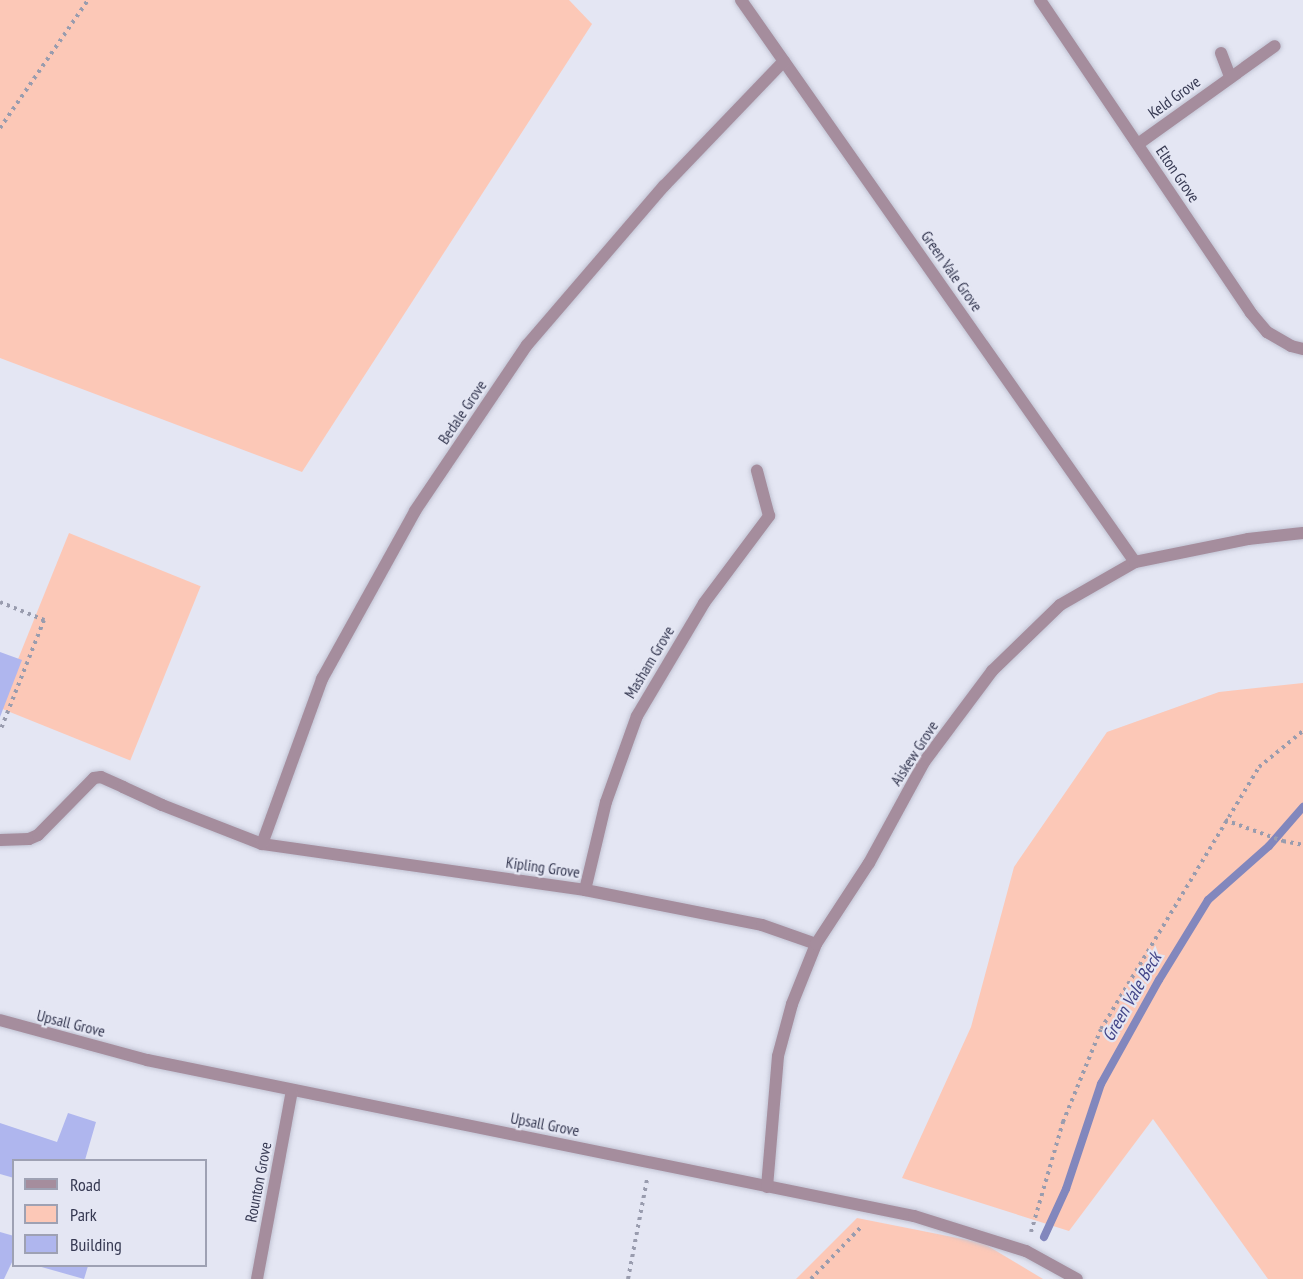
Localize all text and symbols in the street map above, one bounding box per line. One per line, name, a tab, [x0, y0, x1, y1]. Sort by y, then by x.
street label: Keld Grove	[1144, 72, 1204, 122]
street label: Elton Grove	[1152, 142, 1204, 206]
street label: Green Vale Grove	[917, 227, 987, 315]
street label: Bedale Grove	[434, 376, 490, 448]
street label: Masham Grove	[620, 622, 678, 702]
street label: Aiskew Grove	[886, 717, 942, 789]
street label: Kipling Grove	[505, 852, 581, 882]
water label: Green Vale Beck	[1098, 948, 1166, 1046]
street label: Upsall Grove	[35, 1005, 107, 1041]
street label: Upsall Grove	[509, 1108, 581, 1140]
street label: Rounton Grove	[241, 1140, 275, 1224]
legend	[12, 1159, 207, 1267]
text: Road	[70, 1173, 101, 1196]
text: Park	[70, 1203, 97, 1226]
text: Building	[70, 1233, 122, 1256]

